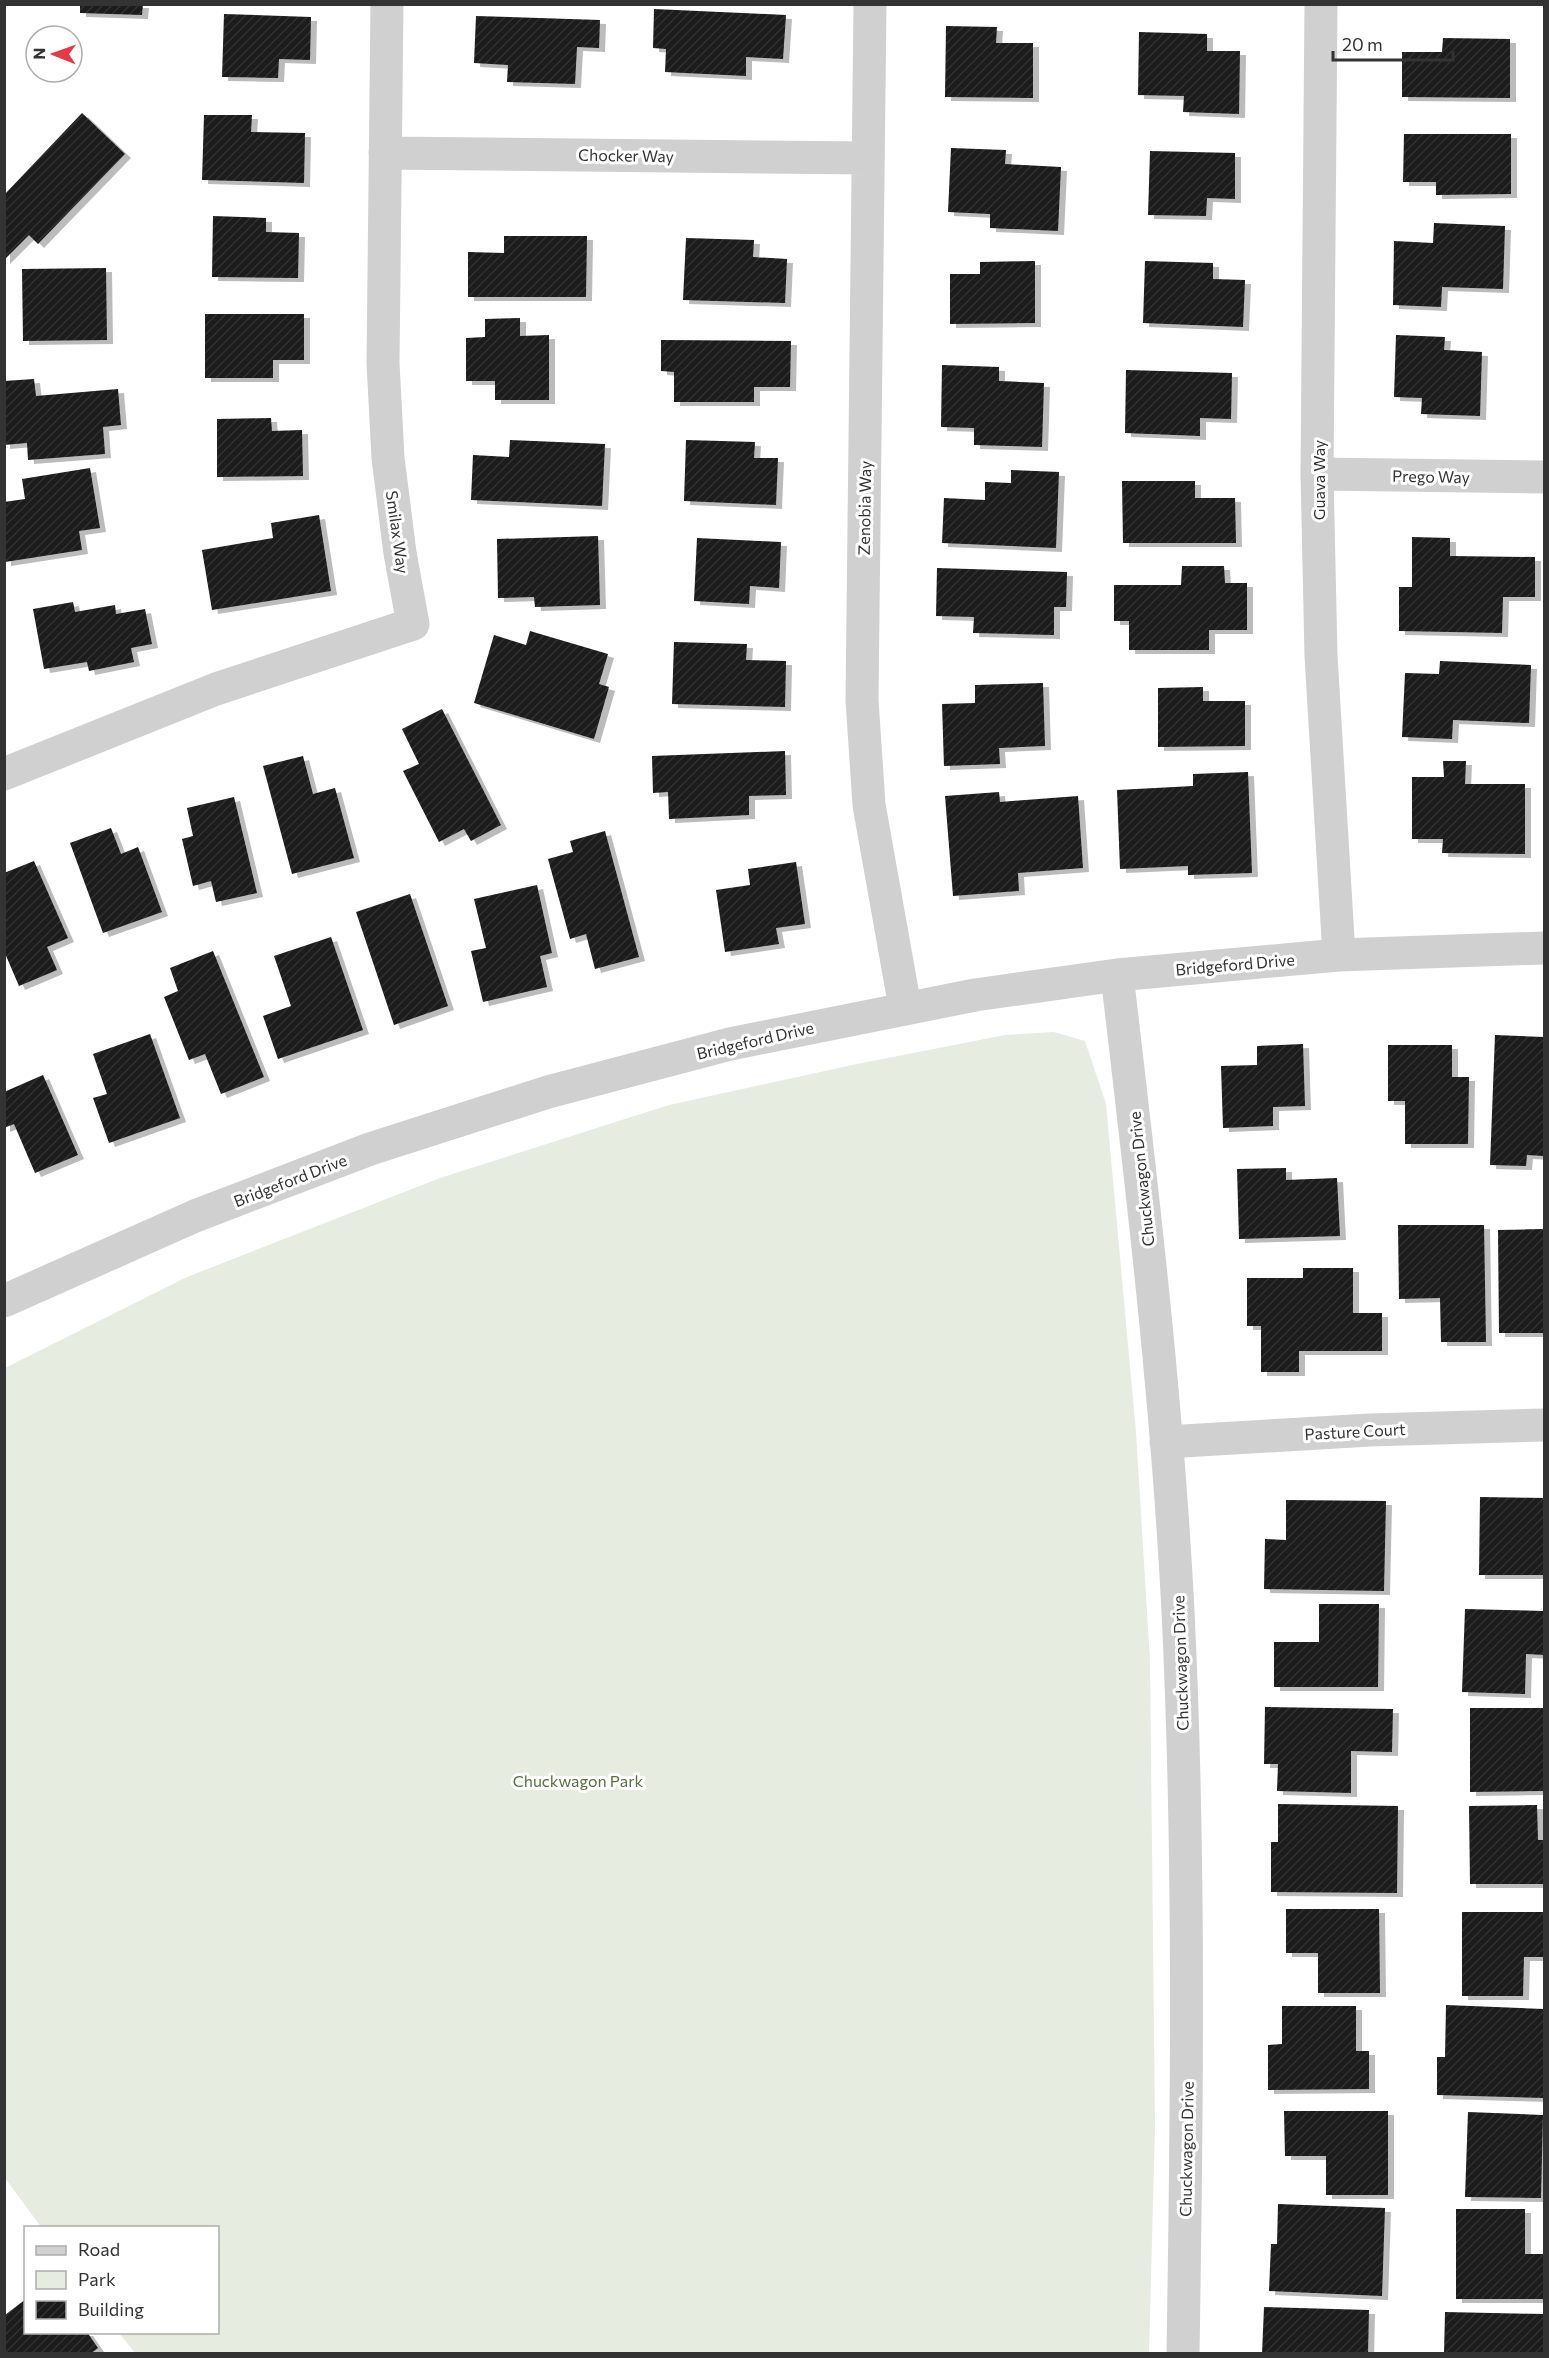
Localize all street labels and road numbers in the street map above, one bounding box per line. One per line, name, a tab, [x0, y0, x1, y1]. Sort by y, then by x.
street label: Chocker Way	[578, 145, 674, 165]
street label: Guava Way	[1309, 440, 1328, 520]
street label: Zenobia Way	[854, 460, 874, 556]
street label: Prego Way	[1392, 466, 1470, 486]
street label: Smilax Way	[383, 489, 413, 575]
street label: Bridgeford Drive	[1175, 949, 1295, 979]
street label: Bridgeford Drive	[695, 1017, 815, 1063]
street label: Chuckwagon Drive	[1124, 1111, 1158, 1247]
street label: Bridgeford Drive	[231, 1150, 349, 1210]
street label: Pasture Court	[1304, 1419, 1406, 1443]
street label: Chuckwagon Drive	[1168, 1595, 1192, 1731]
street label: Chuckwagon Drive	[1175, 2081, 1197, 2217]

